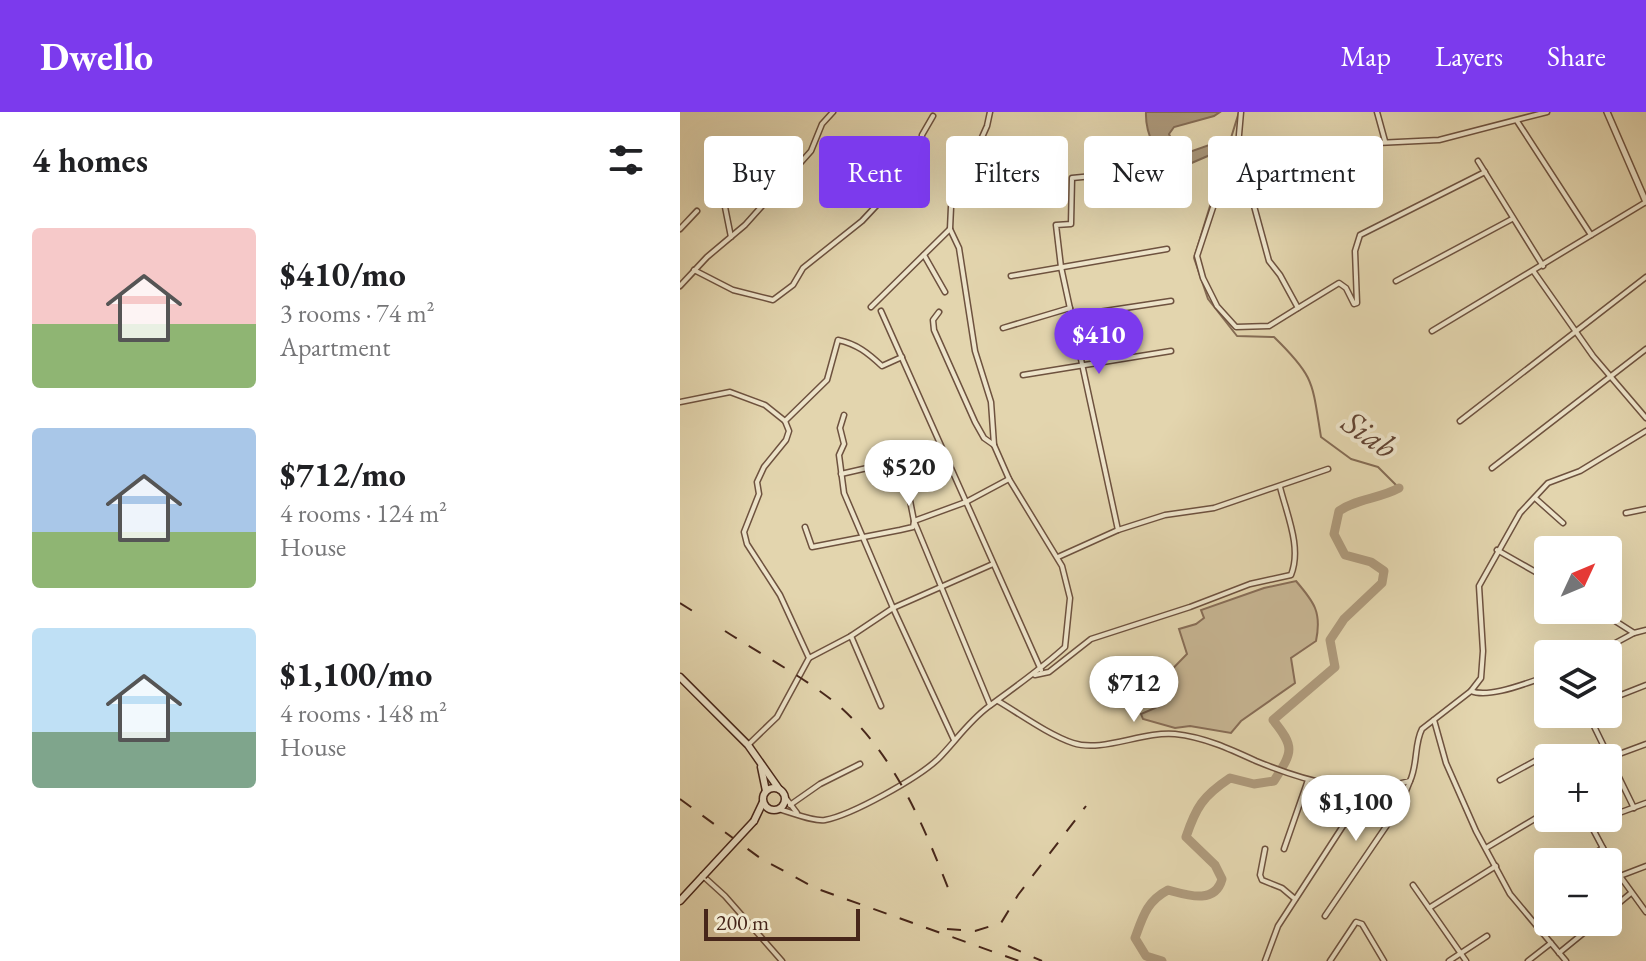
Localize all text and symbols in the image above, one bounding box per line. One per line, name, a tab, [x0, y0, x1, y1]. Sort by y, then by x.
text: Dwello	[40, 32, 153, 81]
text: Map	[1341, 38, 1391, 74]
text: Layers	[1435, 38, 1503, 74]
text: Share	[1547, 38, 1606, 74]
chip: Buy	[704, 136, 803, 208]
chip: Rent	[819, 136, 930, 208]
chip: Filters	[946, 136, 1068, 208]
chip: New	[1084, 136, 1192, 208]
chip: Apartment	[1208, 136, 1383, 208]
text: 4 homes	[32, 138, 148, 182]
icon: filters	[604, 138, 648, 182]
text: $410/mo	[280, 252, 406, 296]
icon: home	[96, 260, 192, 356]
text: 3 rooms · 74 m²	[280, 296, 435, 330]
pin: $410	[1052, 308, 1146, 376]
text: $410	[1072, 317, 1126, 351]
text: Apartment	[280, 330, 390, 364]
water label: Siab	[1333, 399, 1407, 469]
pin: $520	[862, 440, 956, 508]
text: $520	[882, 449, 936, 483]
text: $712/mo	[280, 452, 406, 496]
icon: home	[96, 460, 192, 556]
text: 4 rooms · 124 m²	[280, 496, 447, 530]
text: House	[280, 530, 346, 564]
north arrow	[1534, 536, 1622, 624]
map controls	[1534, 536, 1622, 936]
button: layers	[1534, 640, 1622, 728]
text: $1,100/mo	[280, 652, 432, 696]
pin: $712	[1087, 656, 1181, 724]
icon: home	[96, 660, 192, 756]
text: $712	[1107, 665, 1161, 699]
text: 4 rooms · 148 m²	[280, 696, 447, 730]
text: House	[280, 730, 346, 764]
button: +	[1534, 744, 1622, 832]
pin: $1,100	[1291, 775, 1421, 843]
text: $1,100	[1319, 784, 1393, 818]
button: −	[1534, 848, 1622, 936]
scale bar	[704, 905, 860, 941]
text: 200 m	[716, 908, 769, 937]

